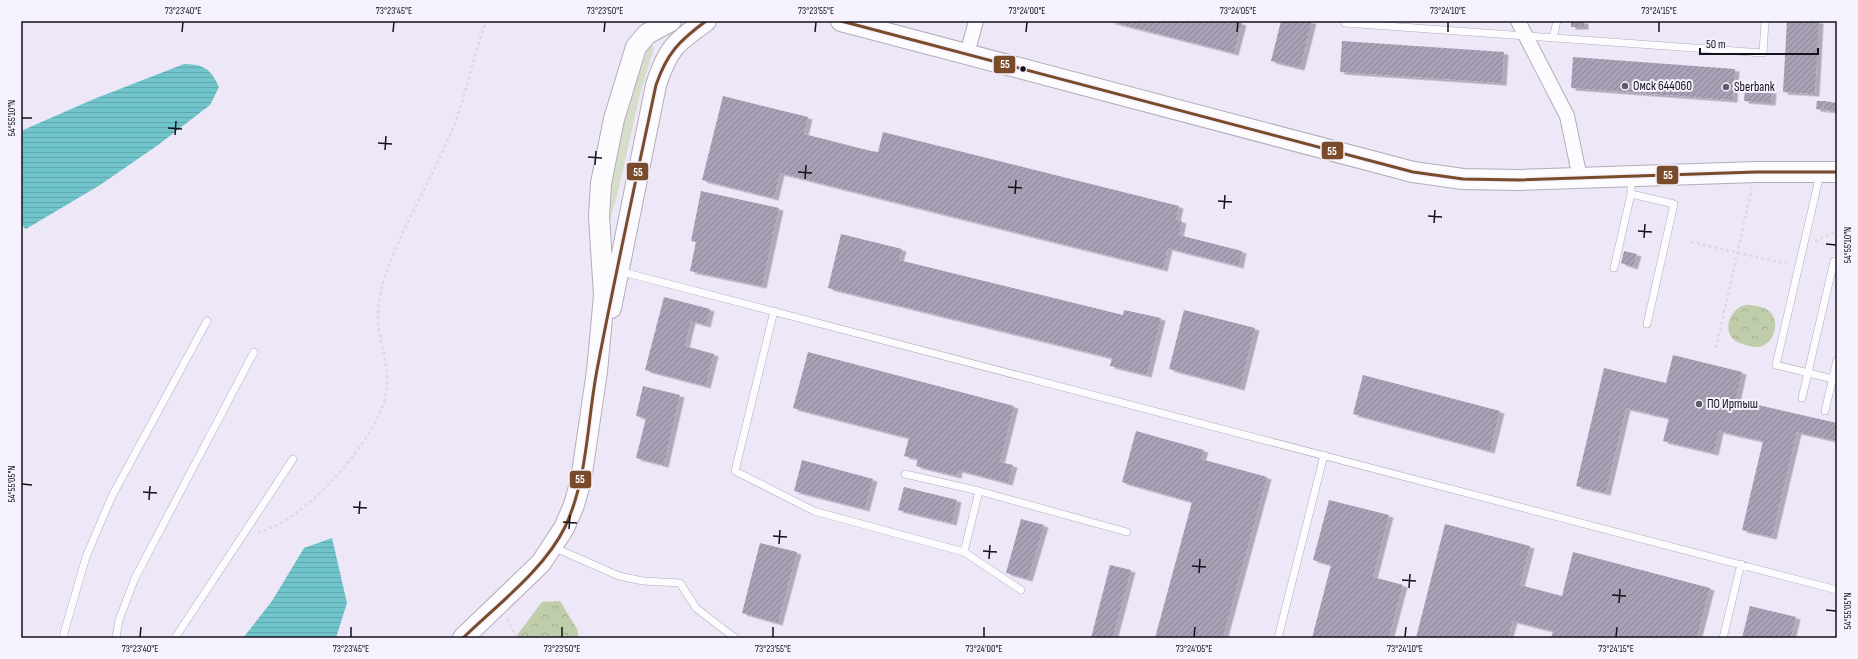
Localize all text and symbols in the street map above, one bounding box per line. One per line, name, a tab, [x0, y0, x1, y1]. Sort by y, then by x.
text: 73°23'40"E	[165, 5, 201, 17]
text: 73°23'45"E	[376, 5, 412, 17]
text: 73°23'50"E	[587, 5, 623, 17]
text: 73°23'55"E	[798, 5, 834, 17]
text: 73°24'00"E	[1009, 5, 1045, 17]
text: 73°24'05"E	[1220, 5, 1256, 17]
text: 73°24'10"E	[1430, 5, 1466, 17]
text: 73°24'15"E	[1641, 5, 1677, 17]
scale bar	[1700, 30, 1818, 56]
text: 50 m	[1706, 37, 1726, 52]
line badge: 55	[993, 55, 1016, 74]
text: 55	[1000, 58, 1010, 71]
unlabelled marker	[1018, 64, 1028, 74]
place label: Омск 644060	[1633, 78, 1692, 94]
place label: Sberbank	[1734, 79, 1775, 95]
marker: Омск 644060	[1620, 81, 1630, 91]
marker: Sberbank	[1721, 82, 1731, 92]
text: 54°55'10"N	[6, 100, 18, 136]
line badge: 55	[1321, 141, 1344, 160]
text: 55	[1327, 145, 1337, 158]
line badge: 55	[626, 162, 649, 181]
line badge: 55	[1656, 165, 1679, 185]
text: 55	[633, 166, 643, 179]
text: 55	[1663, 169, 1673, 182]
text: 54°55'10"N	[1842, 227, 1854, 263]
place label: ПО Иртыш	[1707, 396, 1758, 412]
marker: ПО Иртыш	[1694, 399, 1704, 409]
text: 54°55'05"N	[6, 466, 18, 502]
line badge: 55	[569, 470, 592, 489]
text: 55	[575, 473, 585, 486]
text: 54°55'05"N	[1842, 593, 1854, 629]
text: 73°23'40"E	[122, 643, 158, 655]
text: 73°23'45"E	[333, 643, 369, 655]
text: 73°23'50"E	[544, 643, 580, 655]
text: 73°23'55"E	[755, 643, 791, 655]
text: 73°24'00"E	[966, 643, 1002, 655]
text: 73°24'05"E	[1176, 643, 1212, 655]
text: 73°24'10"E	[1387, 643, 1423, 655]
text: 73°24'15"E	[1598, 643, 1634, 655]

